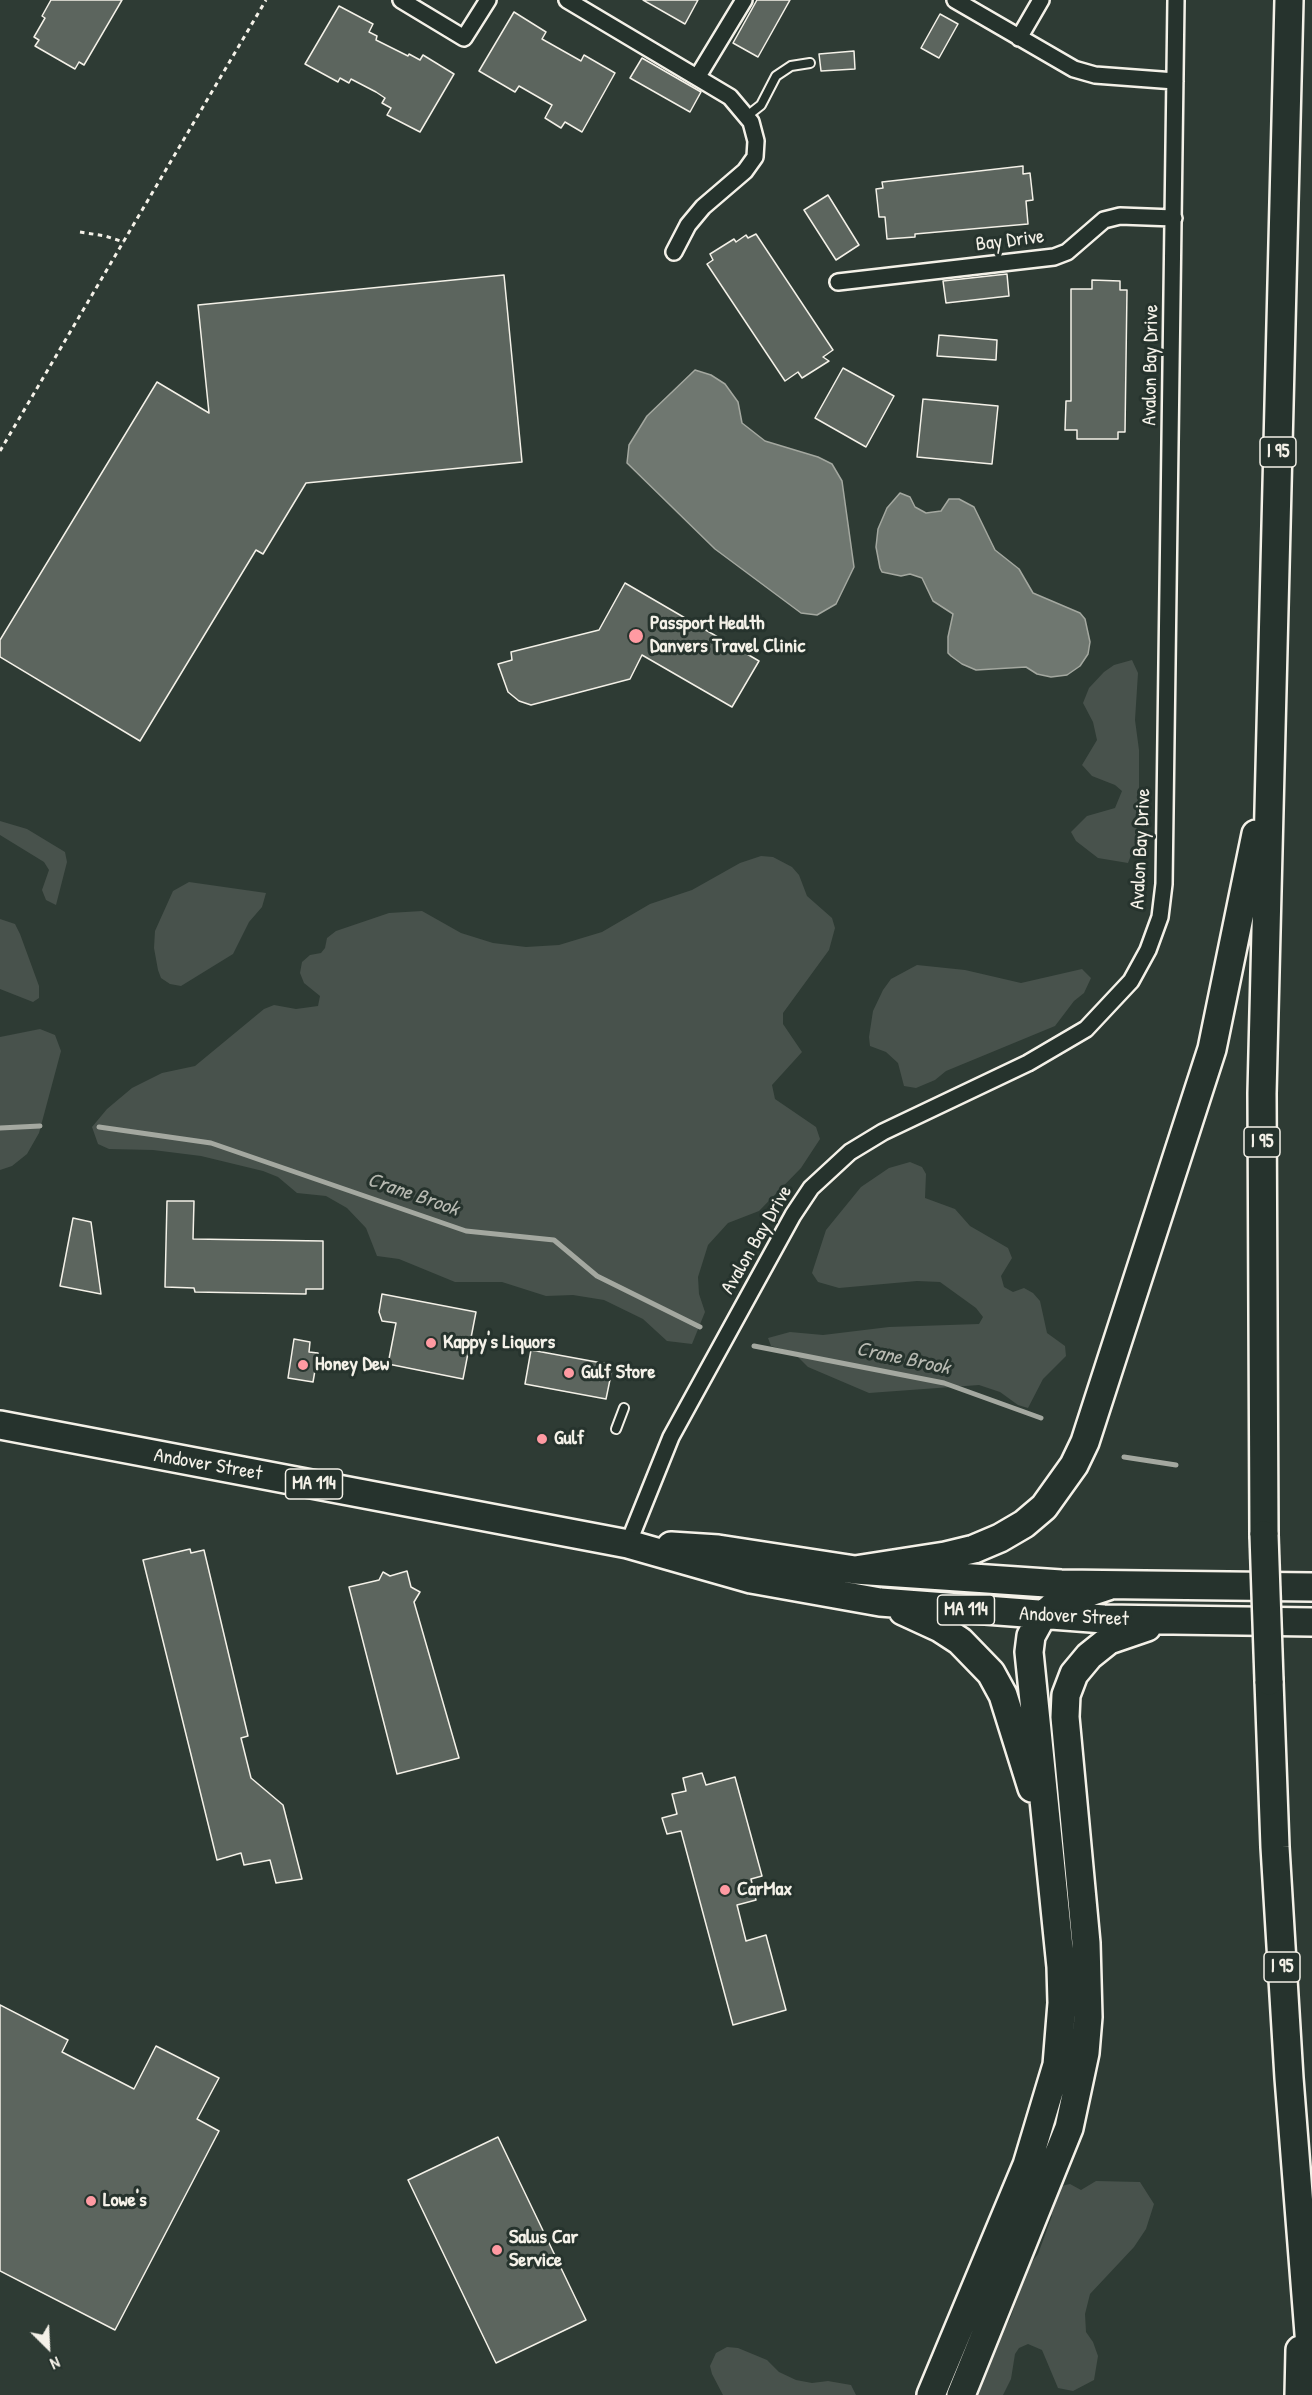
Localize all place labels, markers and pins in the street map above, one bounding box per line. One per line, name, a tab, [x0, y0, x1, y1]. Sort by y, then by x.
place label: Passport Health Danvers Travel Clinic	[650, 612, 805, 659]
marker: Passport Health Danvers Travel Clinic	[627, 627, 645, 645]
place label: Kappy's Liquors	[443, 1331, 555, 1355]
marker: Kappy's Liquors	[424, 1336, 438, 1350]
place label: Honey Dew	[315, 1353, 389, 1377]
marker: Honey Dew	[296, 1358, 310, 1372]
place label: Gulf Store	[581, 1361, 655, 1385]
marker: Gulf Store	[562, 1366, 576, 1380]
place label: Gulf	[554, 1427, 584, 1451]
marker: Gulf	[535, 1432, 549, 1446]
place label: CarMax	[737, 1878, 792, 1902]
marker: CarMax	[718, 1883, 732, 1897]
place label: Lowe's	[103, 2189, 147, 2213]
marker: Lowe's	[84, 2194, 98, 2208]
place label: Salus Car Service	[509, 2226, 578, 2273]
marker: Salus Car Service	[490, 2243, 504, 2257]

